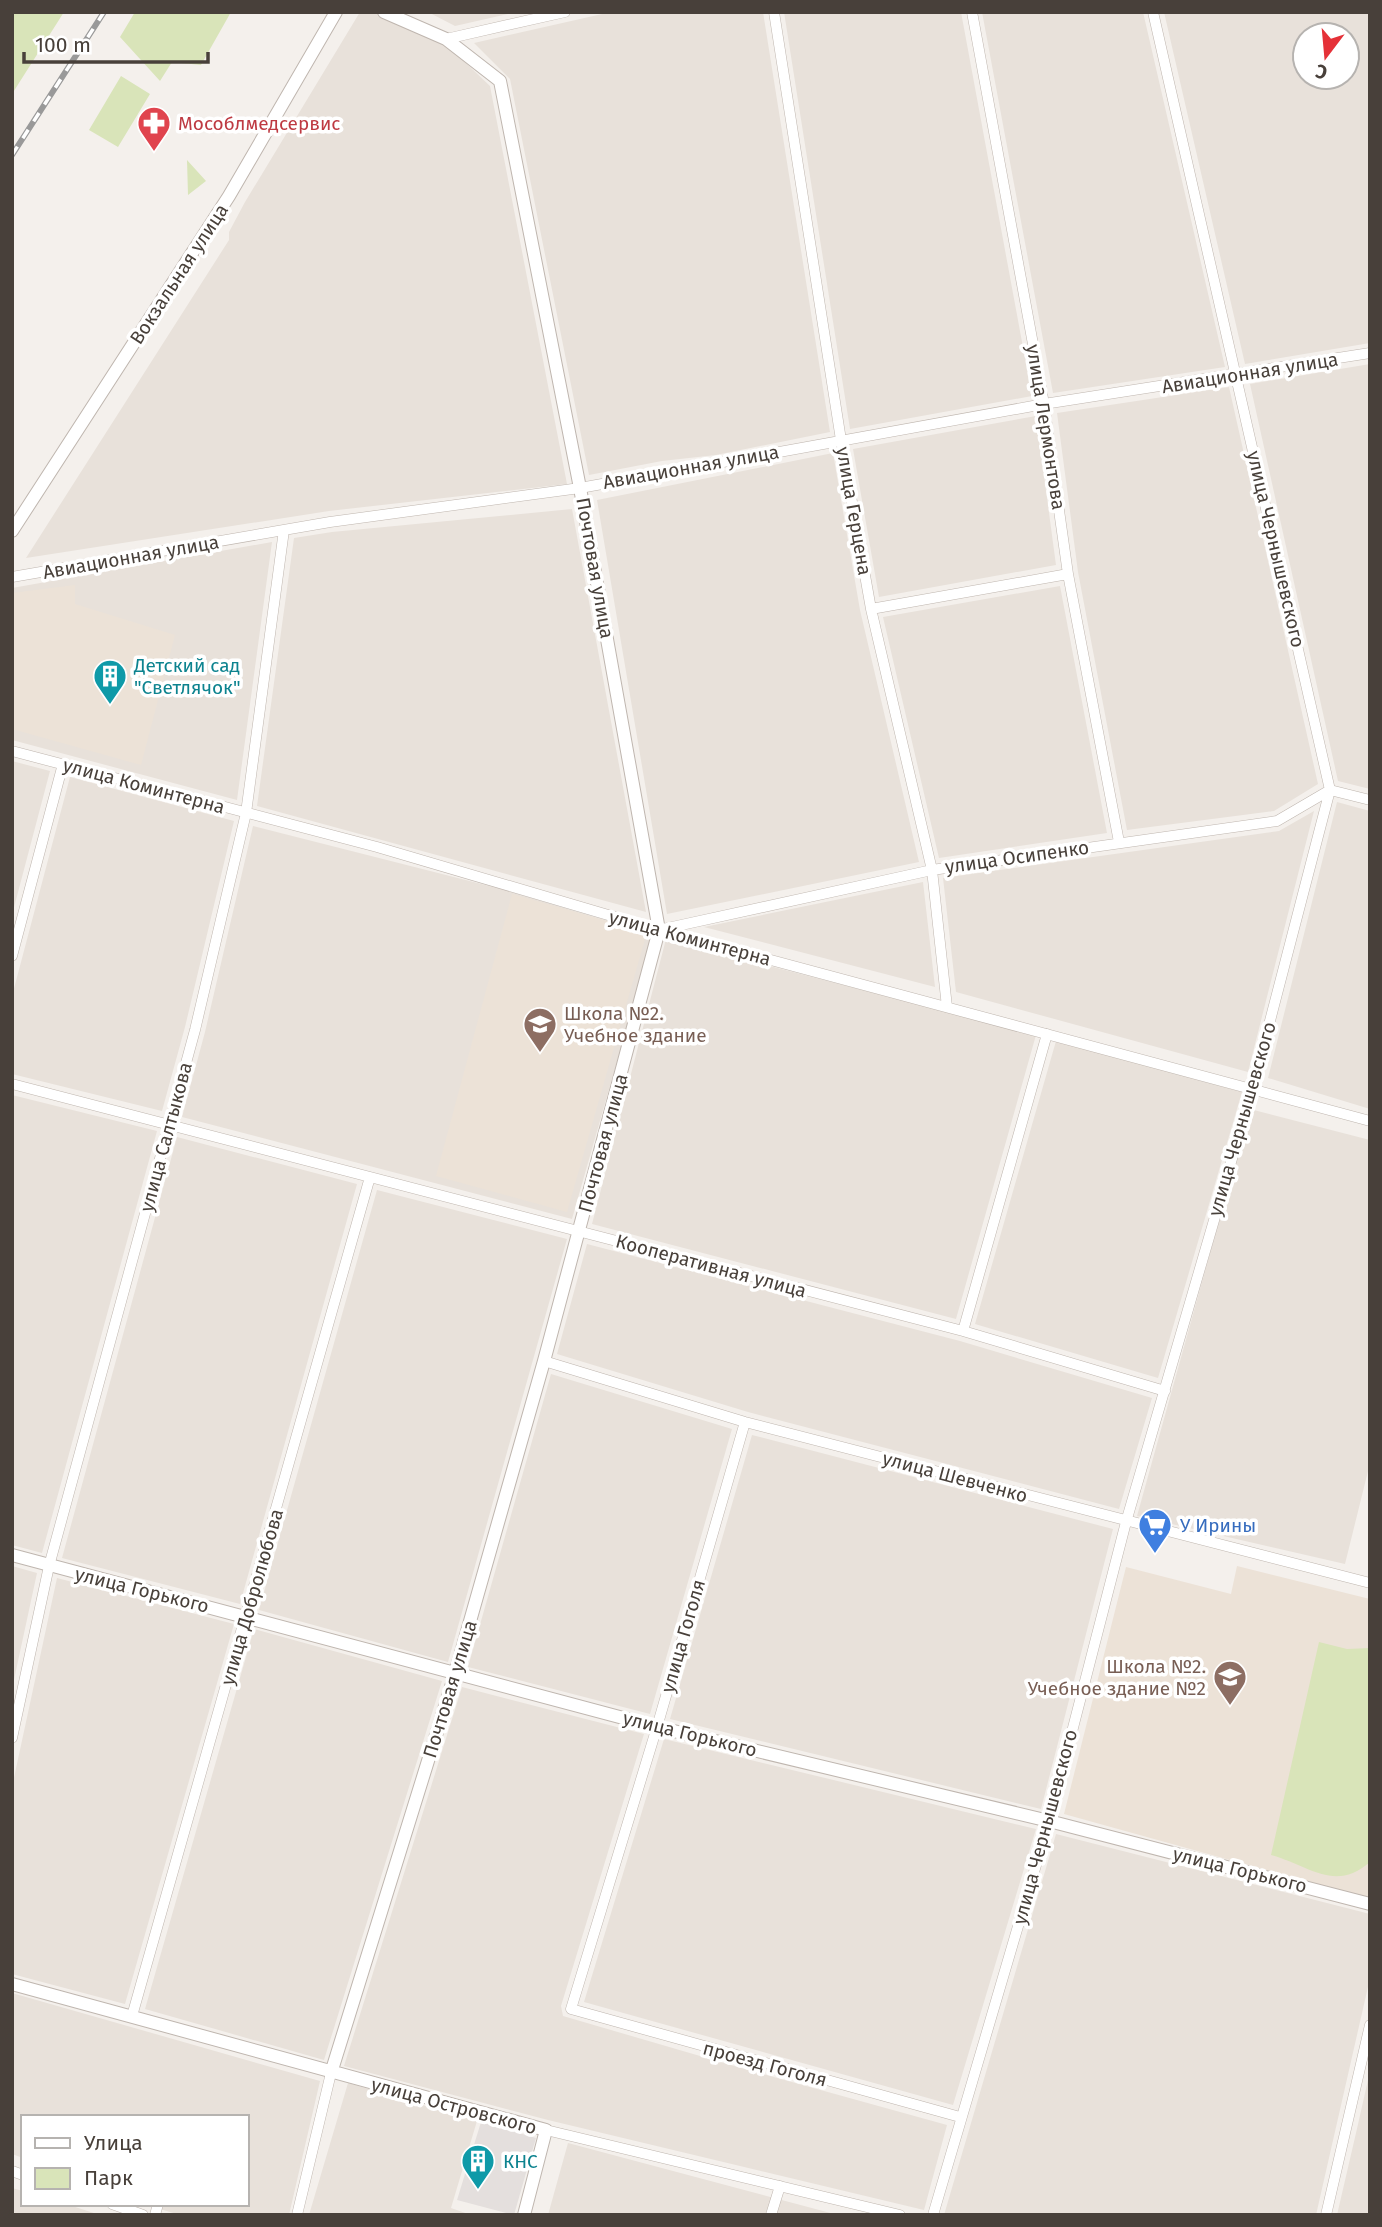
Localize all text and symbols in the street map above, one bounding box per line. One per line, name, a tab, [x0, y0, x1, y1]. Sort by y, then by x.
scale bar	[24, 21, 208, 65]
north arrow	[1291, 21, 1361, 91]
text: 100 m	[35, 32, 91, 58]
text: С	[1313, 59, 1330, 84]
pharmacy icon: Мособлмедсервис	[135, 104, 173, 153]
place label: Мособлмедсервис	[178, 112, 340, 135]
street label: Вокзальная улица	[125, 199, 233, 349]
street label: улица Лермонтова	[1022, 343, 1070, 511]
street label: Авиационная улица	[1160, 348, 1340, 398]
street label: Авиационная улица	[601, 440, 781, 494]
street label: улица Герцена	[831, 445, 877, 577]
street label: улица Чернышевского	[1242, 448, 1310, 650]
street label: Почтовая улица	[571, 496, 619, 640]
street label: Авиационная улица	[41, 530, 221, 584]
place label: Детский сад "Светлячок"	[133, 654, 241, 699]
building icon: Детский сад "Светлячок"	[91, 657, 129, 706]
street label: улица Коминтерна	[60, 753, 228, 819]
street label: улица Осипенко	[943, 836, 1091, 878]
street label: улица Коминтерна	[606, 905, 774, 971]
place label: Школа №2. Учебное здание	[564, 1002, 707, 1047]
school or university icon: Школа №2. Учебное здание	[521, 1005, 559, 1054]
street label: улица Чернышевского	[1203, 1019, 1281, 1219]
street label: улица Салтыкова	[135, 1060, 197, 1214]
street label: Почтовая улица	[573, 1071, 633, 1215]
street label: Кооперативная улица	[613, 1229, 809, 1303]
street label: улица Шевченко	[880, 1447, 1030, 1507]
street label: улица Добролюбова	[216, 1506, 288, 1688]
supermarket icon: У Ирины	[1136, 1506, 1174, 1555]
place label: У Ирины	[1180, 1514, 1256, 1537]
street label: улица Горького	[73, 1562, 211, 1618]
street label: улица Гоголя	[656, 1577, 710, 1695]
street label: Почтовая улица	[418, 1617, 482, 1761]
place label: Школа №2. Учебное здание №2	[1028, 1655, 1206, 1700]
school or university icon: Школа №2. Учебное здание №2	[1211, 1658, 1249, 1707]
street label: улица Горького	[621, 1706, 759, 1762]
street label: улица Чернышевского	[1008, 1727, 1082, 1927]
street label: улица Горького	[1171, 1842, 1309, 1898]
street label: проезд Гоголя	[701, 2036, 829, 2092]
street label: улица Островского	[369, 2073, 539, 2139]
legend	[21, 2115, 248, 2206]
text: Улица	[84, 2130, 143, 2156]
building icon: КНС	[459, 2142, 497, 2191]
place label: КНС	[503, 2150, 538, 2173]
text: Парк	[84, 2165, 133, 2191]

